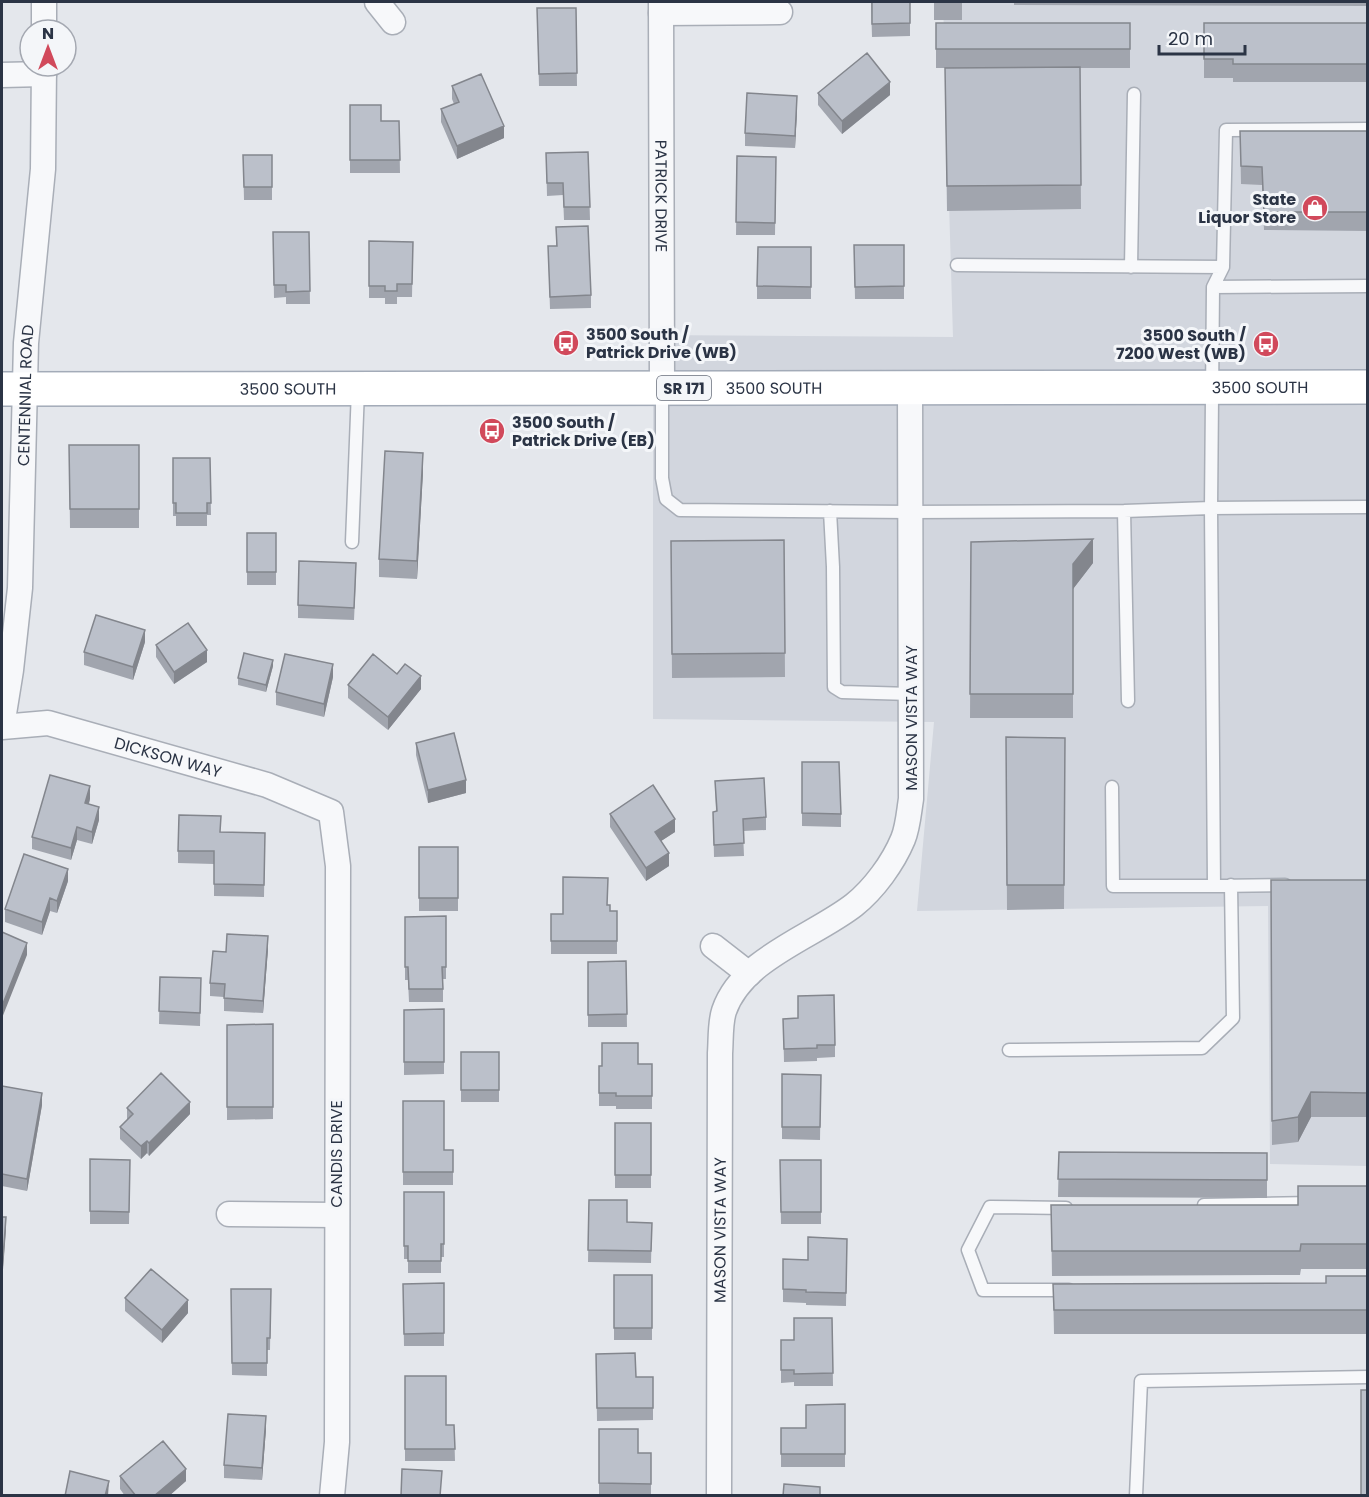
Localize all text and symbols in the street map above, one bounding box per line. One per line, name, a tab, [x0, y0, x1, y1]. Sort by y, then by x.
north arrow	[18, 18, 78, 78]
scale bar	[1159, 18, 1244, 56]
text: N	[42, 22, 54, 45]
text: 20 m	[1168, 26, 1213, 51]
street label: PATRICK DRIVE	[650, 140, 673, 252]
place label: State Liquor Store	[1198, 188, 1296, 229]
shop icon: State Liquor Store	[1300, 193, 1330, 223]
street label: CENTENNIAL ROAD	[11, 323, 39, 466]
place label: 3500 South / Patrick Drive (WB)	[586, 323, 737, 364]
place label: 3500 South / 7200 West (WB)	[1116, 324, 1247, 365]
bus stop icon: 3500 South / Patrick Drive (WB)	[551, 328, 581, 358]
bus stop icon: 3500 South / 7200 West (WB)	[1251, 329, 1281, 359]
road number: SR 171	[657, 376, 711, 400]
street label: 3500 SOUTH	[726, 376, 822, 399]
street label: 3500 SOUTH	[1212, 376, 1308, 399]
street label: 3500 SOUTH	[240, 377, 336, 400]
place label: 3500 South / Patrick Drive (EB)	[512, 411, 655, 452]
bus stop icon: 3500 South / Patrick Drive (EB)	[477, 416, 507, 446]
street label: MASON VISTA WAY	[900, 645, 923, 791]
street label: DICKSON WAY	[112, 731, 225, 783]
street label: CANDIS DRIVE	[325, 1100, 348, 1208]
street label: MASON VISTA WAY	[708, 1156, 731, 1303]

